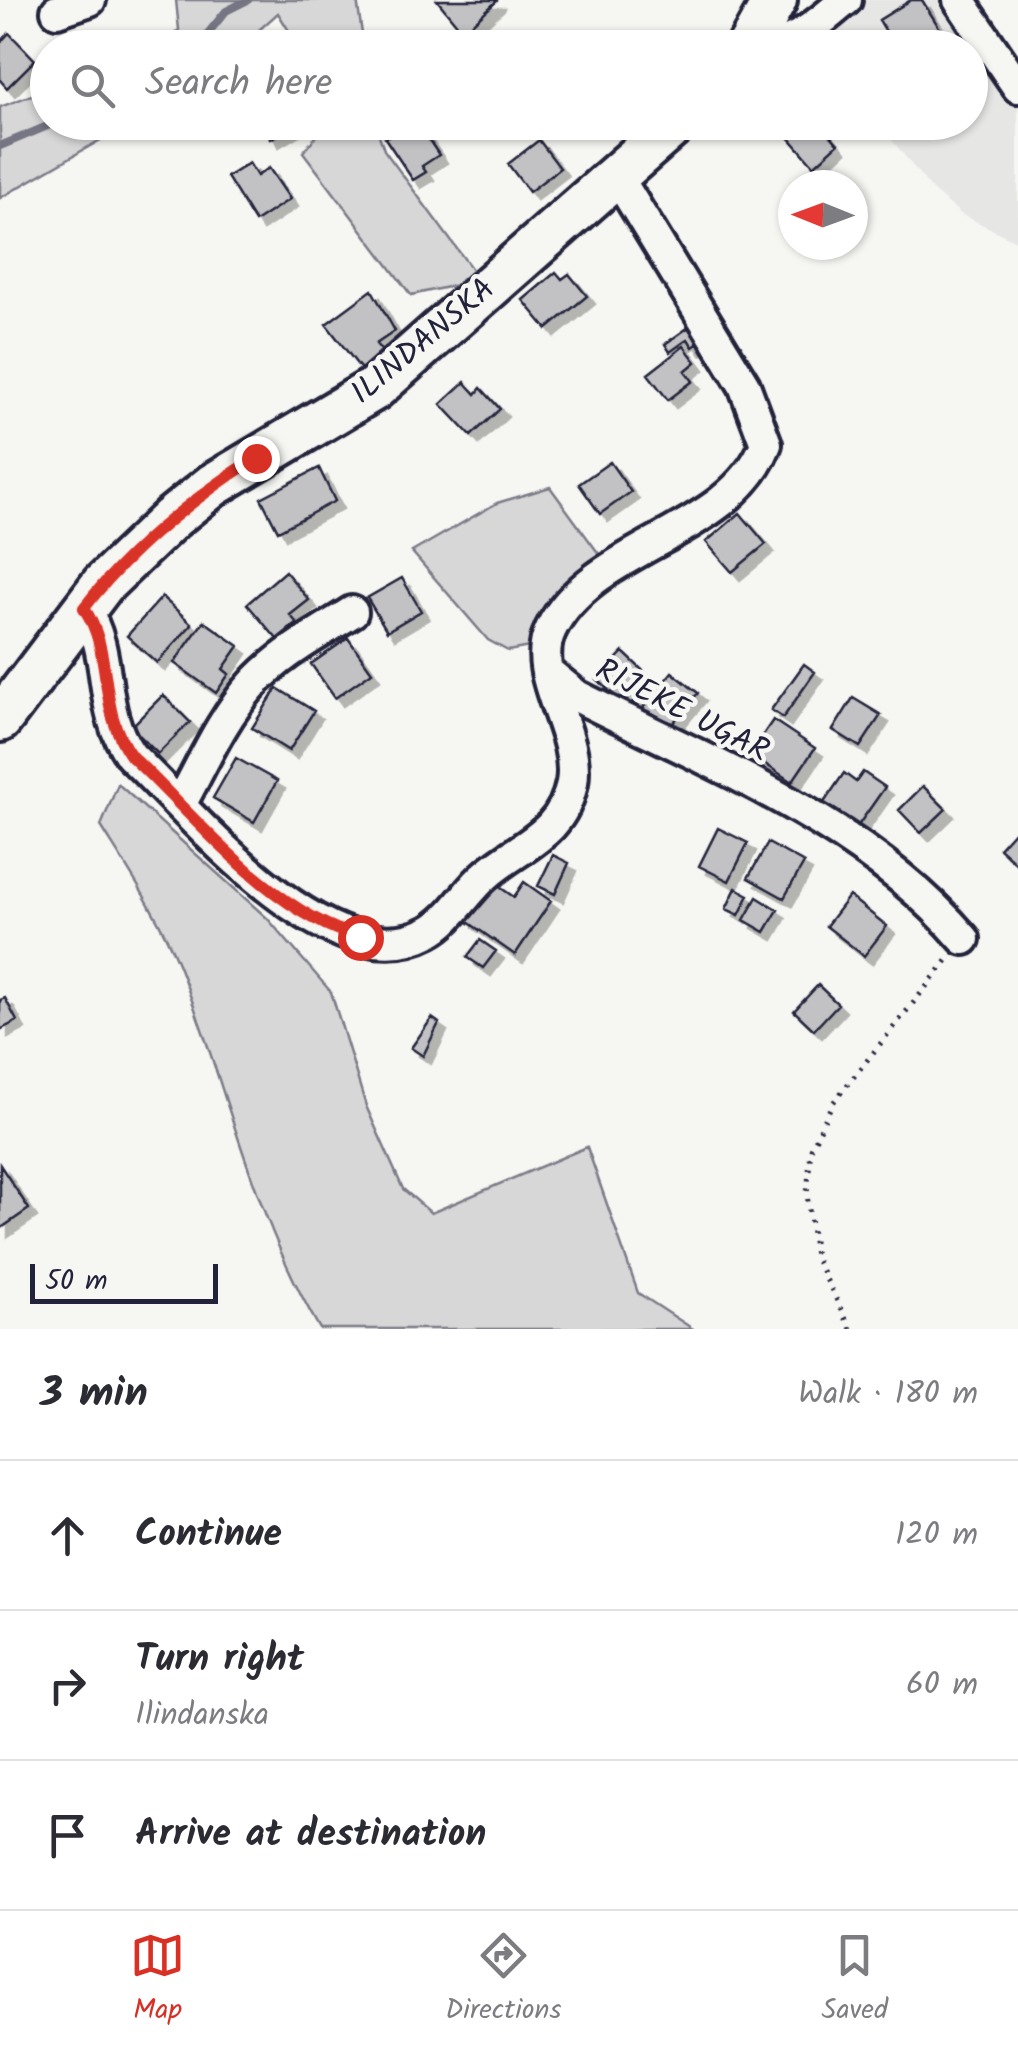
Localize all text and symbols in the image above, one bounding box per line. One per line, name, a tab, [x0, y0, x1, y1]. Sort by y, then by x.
search box	[30, 30, 988, 140]
text: Search here	[145, 55, 332, 115]
icon: search	[65, 58, 120, 113]
north arrow	[778, 170, 868, 260]
street label: ILINDANSKA	[340, 266, 507, 418]
route end	[234, 436, 280, 482]
street label: RIJEKE UGAR	[586, 645, 778, 777]
route start	[338, 915, 384, 961]
scale bar	[30, 1259, 218, 1304]
text: 50 m	[45, 1259, 108, 1304]
text: 3 min	[40, 1361, 148, 1428]
text: Walk · 180 m	[798, 1369, 978, 1420]
text: Continue	[135, 1505, 282, 1565]
icon: ahead	[40, 1508, 95, 1563]
text: 120 m	[895, 1510, 978, 1561]
text: Turn right	[135, 1630, 304, 1690]
icon: right	[40, 1658, 95, 1713]
text: 60 m	[906, 1660, 978, 1711]
text: Ilindanska	[135, 1690, 269, 1741]
text: Arrive at destination	[135, 1805, 486, 1865]
icon: arrive	[40, 1808, 95, 1863]
tab: Map	[130, 1928, 185, 2033]
tab: Directions	[445, 1928, 561, 2033]
tab: Saved	[822, 1928, 888, 2033]

